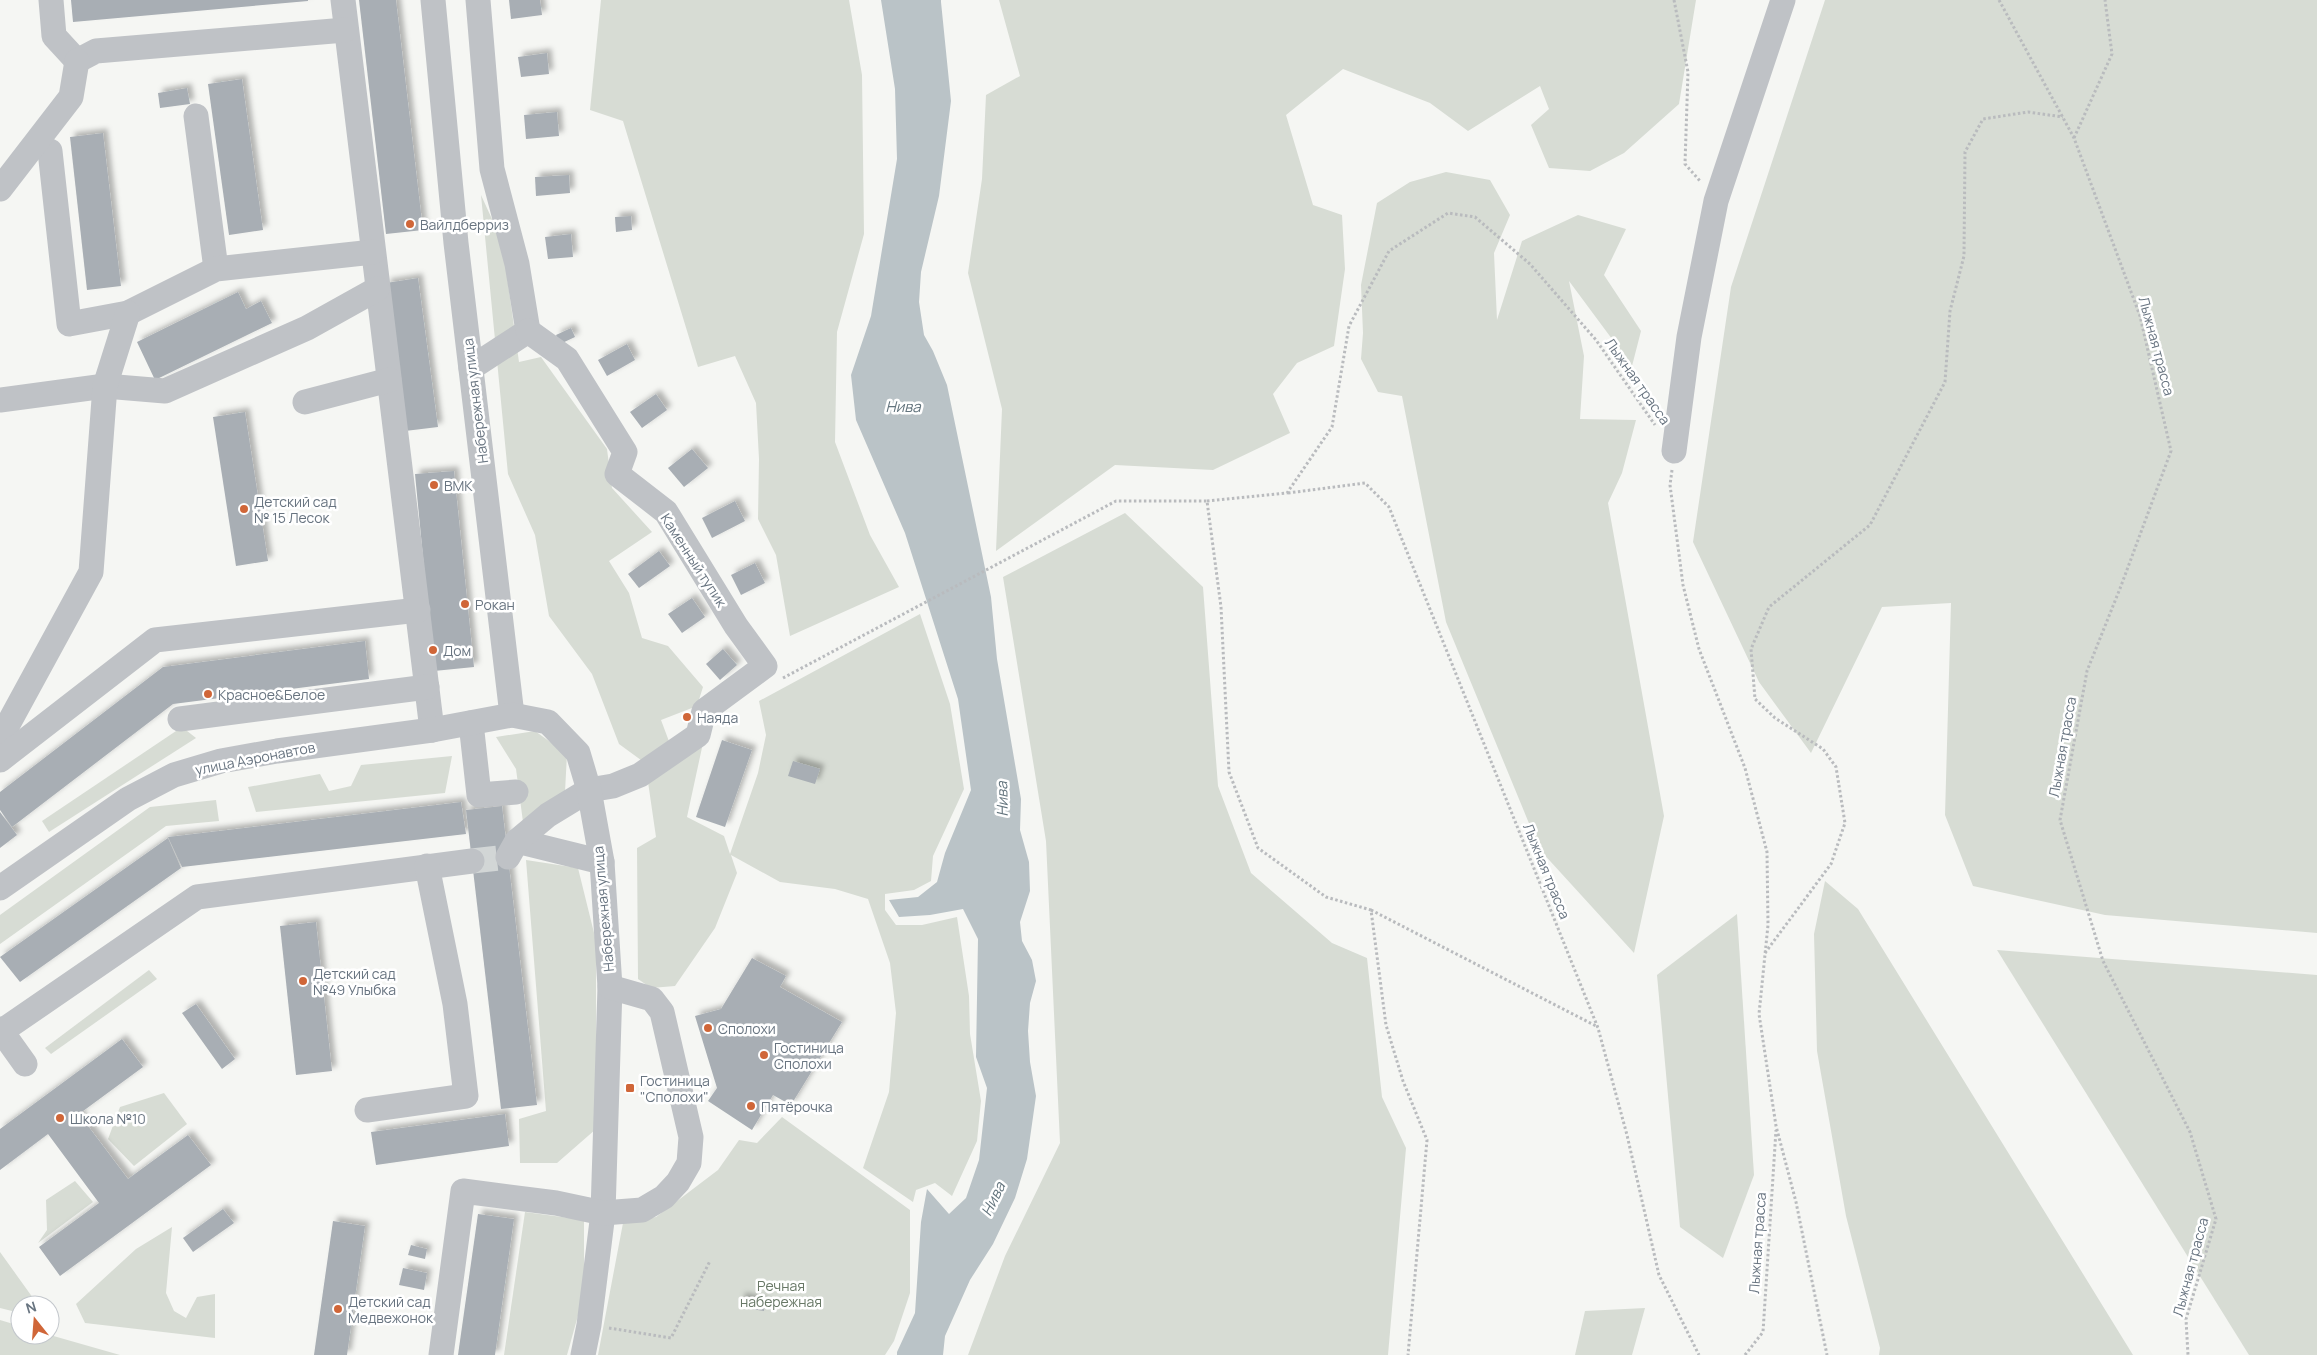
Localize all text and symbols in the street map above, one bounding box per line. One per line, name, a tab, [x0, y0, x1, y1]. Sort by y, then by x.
place label: Вайлдберриз	[420, 215, 509, 234]
marker: Вайлдберриз	[404, 218, 416, 230]
street label: Лыжная трасса	[2135, 294, 2179, 398]
street label: Лыжная трасса	[1601, 334, 1675, 428]
street label: Набережная улица	[458, 337, 492, 465]
water label: Нива	[885, 396, 921, 417]
place label: ВМК	[444, 476, 473, 495]
marker: ВМК	[428, 479, 440, 491]
place label: Детский сад № 15 Лесок	[254, 492, 337, 527]
marker: Детский сад № 15 Лесок	[238, 503, 250, 515]
street label: Каменный тупик	[657, 510, 732, 611]
place label: Рокан	[475, 595, 515, 614]
marker: Рокан	[459, 598, 471, 610]
place label: Дом	[443, 641, 471, 660]
marker: Дом	[427, 644, 439, 656]
place label: Красное&Белое	[218, 685, 325, 704]
marker: Красное&Белое	[202, 688, 214, 700]
street label: Лыжная трасса	[2044, 695, 2080, 799]
place label: Наяда	[697, 708, 738, 727]
marker: Наяда	[681, 711, 693, 723]
street label: улица Аэронавтов	[193, 737, 317, 779]
water label: Нива	[991, 781, 1013, 817]
street label: Лыжная трасса	[1519, 820, 1575, 922]
street label: Набережная улица	[588, 846, 618, 972]
place label: Детский сад №49 Улыбка	[313, 964, 396, 999]
marker: Детский сад №49 Улыбка	[297, 975, 309, 987]
place label: Сполохи	[718, 1019, 776, 1038]
marker: Сполохи	[702, 1022, 714, 1034]
place label: Гостиница Сполохи	[774, 1038, 844, 1073]
marker: Гостиница Сполохи	[758, 1049, 770, 1061]
place label: Гостиница "Сполохи"	[640, 1071, 710, 1106]
marker: Гостиница "Сполохи"	[624, 1082, 636, 1094]
place label: Пятёрочка	[761, 1097, 833, 1116]
marker: Пятёрочка	[745, 1100, 757, 1112]
place label: Школа №10	[70, 1109, 146, 1128]
marker: Школа №10	[54, 1112, 66, 1124]
water label: Нива	[976, 1178, 1010, 1219]
street label: Лыжная трасса	[1744, 1192, 1770, 1294]
street label: Лыжная трасса	[2168, 1215, 2212, 1319]
park label: Речная набережная	[740, 1276, 822, 1311]
place label: Детский сад Медвежонок	[348, 1292, 434, 1327]
north arrow	[10, 1295, 60, 1345]
text: N	[23, 1297, 39, 1318]
marker: Детский сад Медвежонок	[332, 1303, 344, 1315]

